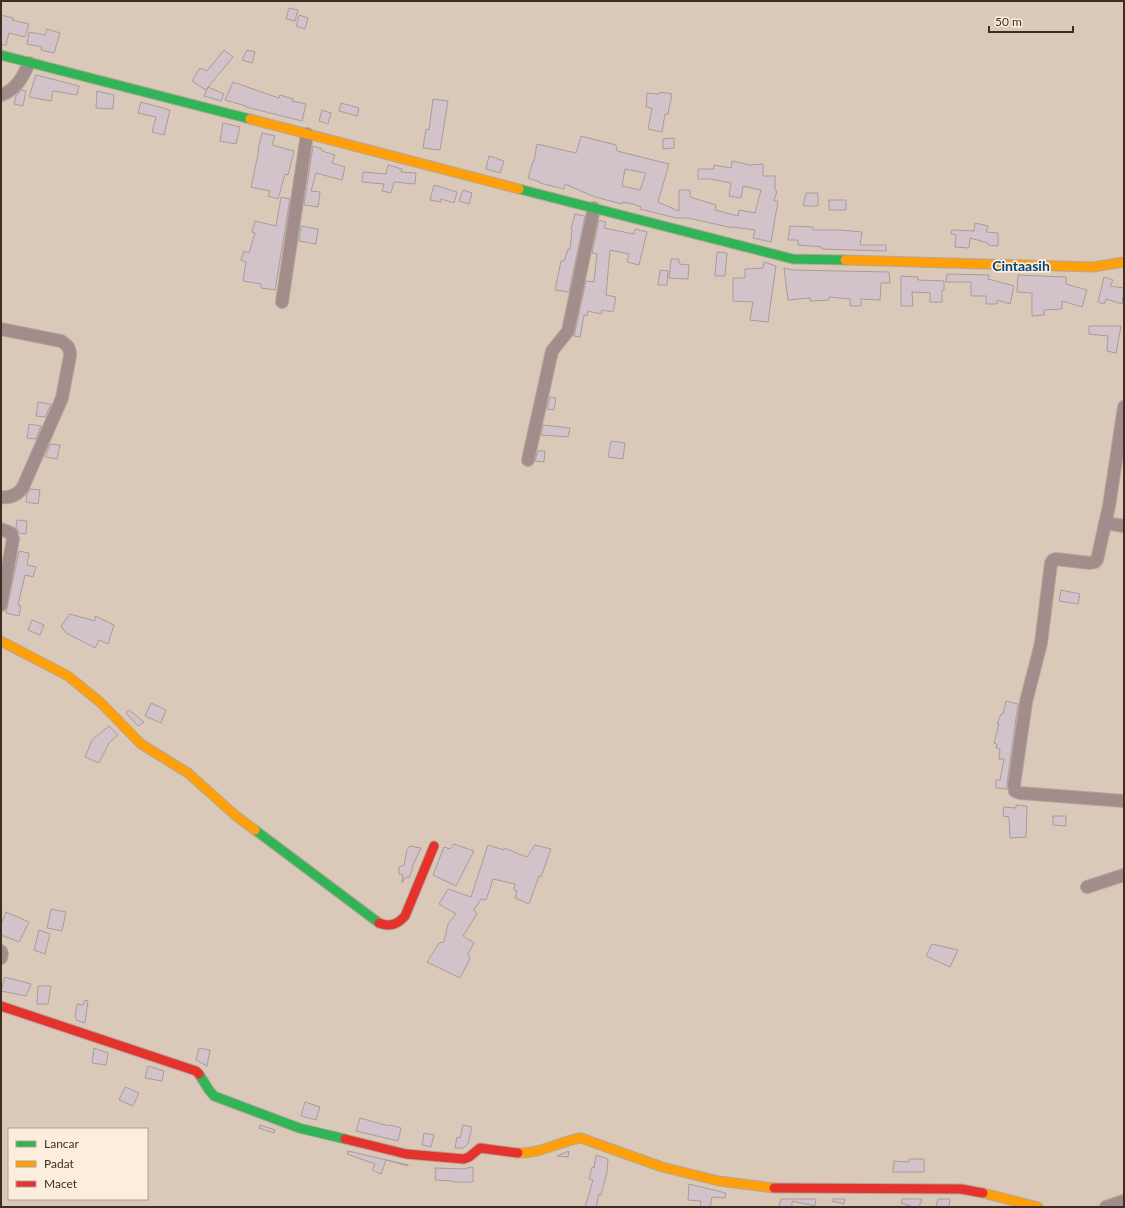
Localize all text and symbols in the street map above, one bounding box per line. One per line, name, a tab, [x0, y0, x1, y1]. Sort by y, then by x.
scale bar	[989, 8, 1073, 34]
text: 50 m	[995, 14, 1022, 29]
district label: Cintaasih	[992, 257, 1050, 274]
legend	[8, 1128, 148, 1200]
text: Lancar	[44, 1136, 80, 1151]
text: Padat	[44, 1156, 75, 1171]
text: Macet	[44, 1176, 78, 1191]

